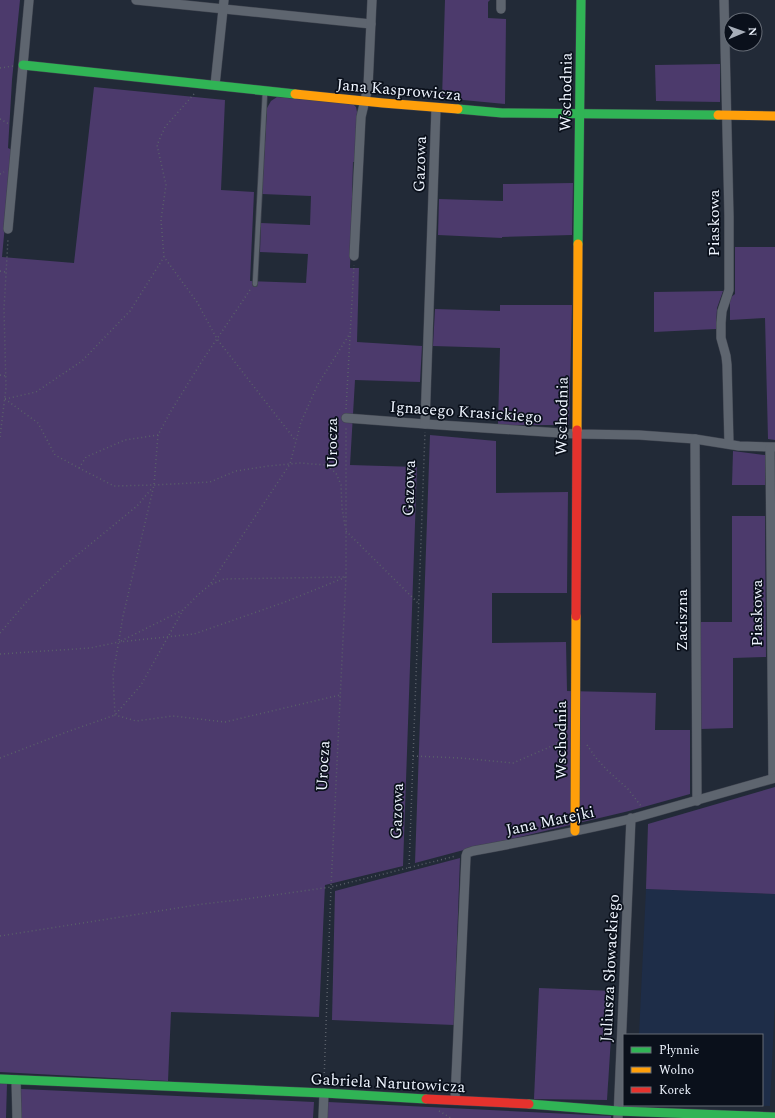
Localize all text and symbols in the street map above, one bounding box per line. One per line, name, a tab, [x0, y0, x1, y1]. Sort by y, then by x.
north arrow	[723, 12, 763, 52]
text: N	[744, 27, 761, 36]
street label: Wschodnia	[553, 52, 579, 132]
street label: Jana Kasprowicza	[336, 73, 462, 107]
street label: Gazowa	[407, 135, 433, 192]
street label: Piaskowa	[702, 189, 726, 257]
street label: Wschodnia	[549, 376, 575, 456]
street label: Ignacego Krasickiego	[389, 395, 543, 429]
street label: Urocza	[320, 417, 344, 468]
street label: Gazowa	[396, 459, 422, 516]
street label: Piaskowa	[745, 579, 769, 647]
street label: Zaciszna	[670, 589, 694, 651]
street label: Wschodnia	[549, 700, 573, 779]
street label: Urocza	[310, 740, 336, 792]
street label: Gazowa	[384, 782, 410, 839]
street label: Jana Matejki	[504, 800, 597, 842]
street label: Juliusza Słowackiego	[594, 894, 626, 1043]
legend	[623, 1034, 763, 1106]
text: Płynnie	[659, 1041, 700, 1060]
text: Wolno	[659, 1061, 694, 1080]
street label: Gabriela Narutowicza	[310, 1067, 466, 1099]
text: Korek	[659, 1081, 691, 1100]

